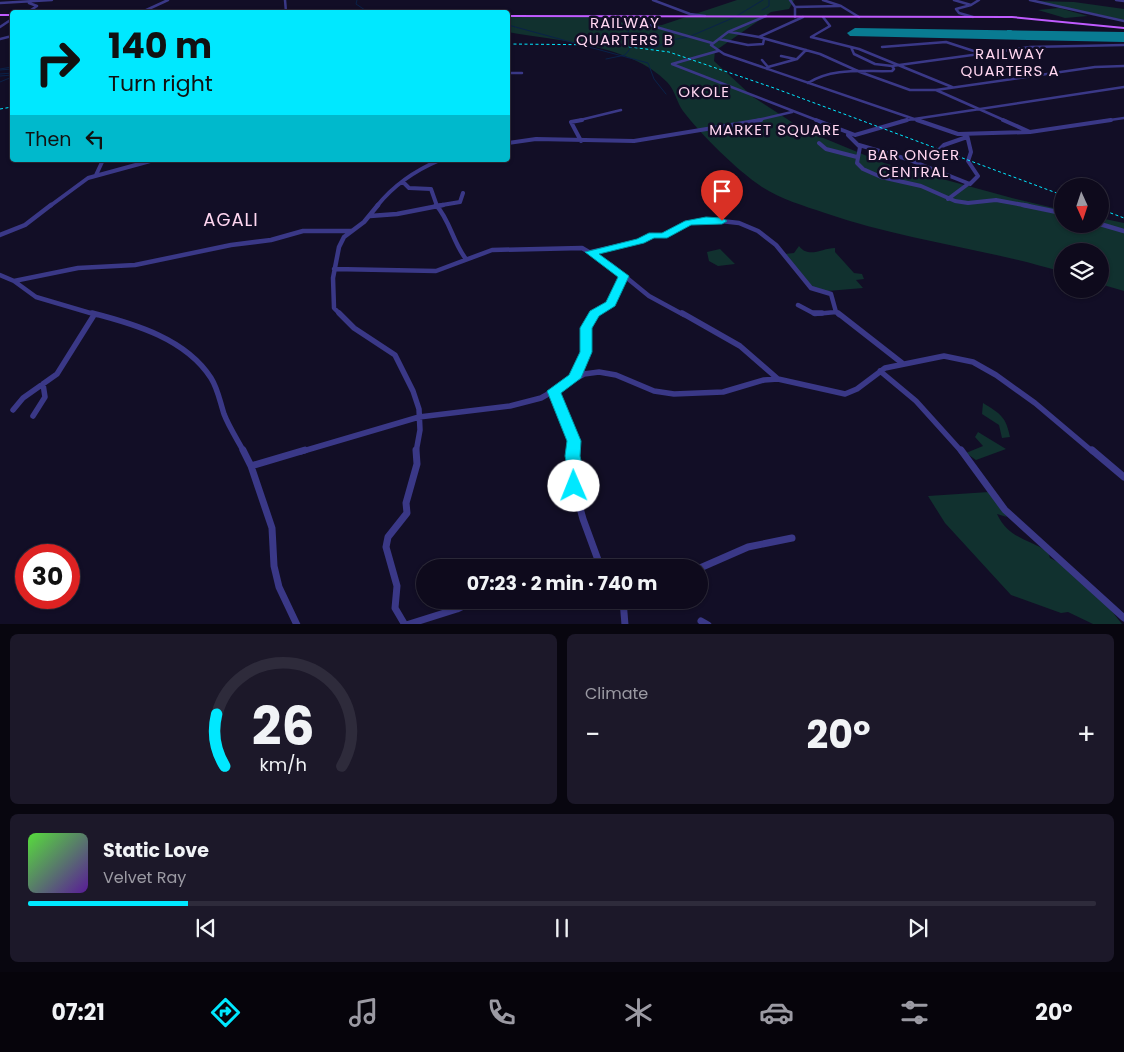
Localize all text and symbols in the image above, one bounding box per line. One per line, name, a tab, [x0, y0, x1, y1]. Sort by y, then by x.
district label: RAILWAY QUARTERS B	[576, 12, 674, 50]
text: 140 m	[108, 21, 212, 70]
icon: right	[25, 30, 90, 95]
district label: RAILWAY QUARTERS A	[960, 43, 1060, 81]
text: Turn right	[108, 68, 213, 99]
district label: OKOLE	[678, 81, 730, 102]
district label: MARKET SQUARE	[709, 119, 841, 140]
icon: left	[81, 125, 109, 153]
text: Then	[25, 126, 71, 153]
district label: BAR ONGER CENTRAL	[868, 144, 960, 182]
pin	[701, 170, 743, 221]
icon: arrive	[708, 177, 736, 205]
north arrow	[1054, 178, 1109, 232]
map controls	[1054, 178, 1109, 298]
district label: AGALI	[203, 207, 259, 232]
button: layers	[1054, 243, 1109, 298]
position arrow	[547, 459, 599, 511]
speed limit sign: 30	[15, 544, 80, 609]
text: 07:23 · 2 min · 740 m	[467, 570, 657, 597]
text: Climate	[585, 682, 648, 705]
text: 26	[252, 690, 315, 763]
text: 20°	[807, 708, 871, 761]
text: −	[585, 715, 600, 754]
text: +	[1077, 715, 1096, 754]
text: km/h	[260, 752, 307, 777]
text: Static Love	[103, 837, 209, 864]
text: Velvet Ray	[103, 866, 186, 889]
icon: previous	[192, 914, 220, 942]
icon: pause	[548, 914, 576, 942]
icon: next	[904, 914, 932, 942]
icon: directions	[208, 995, 243, 1030]
icon: music	[346, 995, 381, 1030]
icon: phone	[484, 995, 519, 1030]
icon: climate	[621, 995, 656, 1030]
icon: car	[759, 995, 794, 1030]
icon: filters	[897, 995, 932, 1030]
text: 07:21	[51, 997, 105, 1028]
text: 20°	[1035, 997, 1072, 1028]

